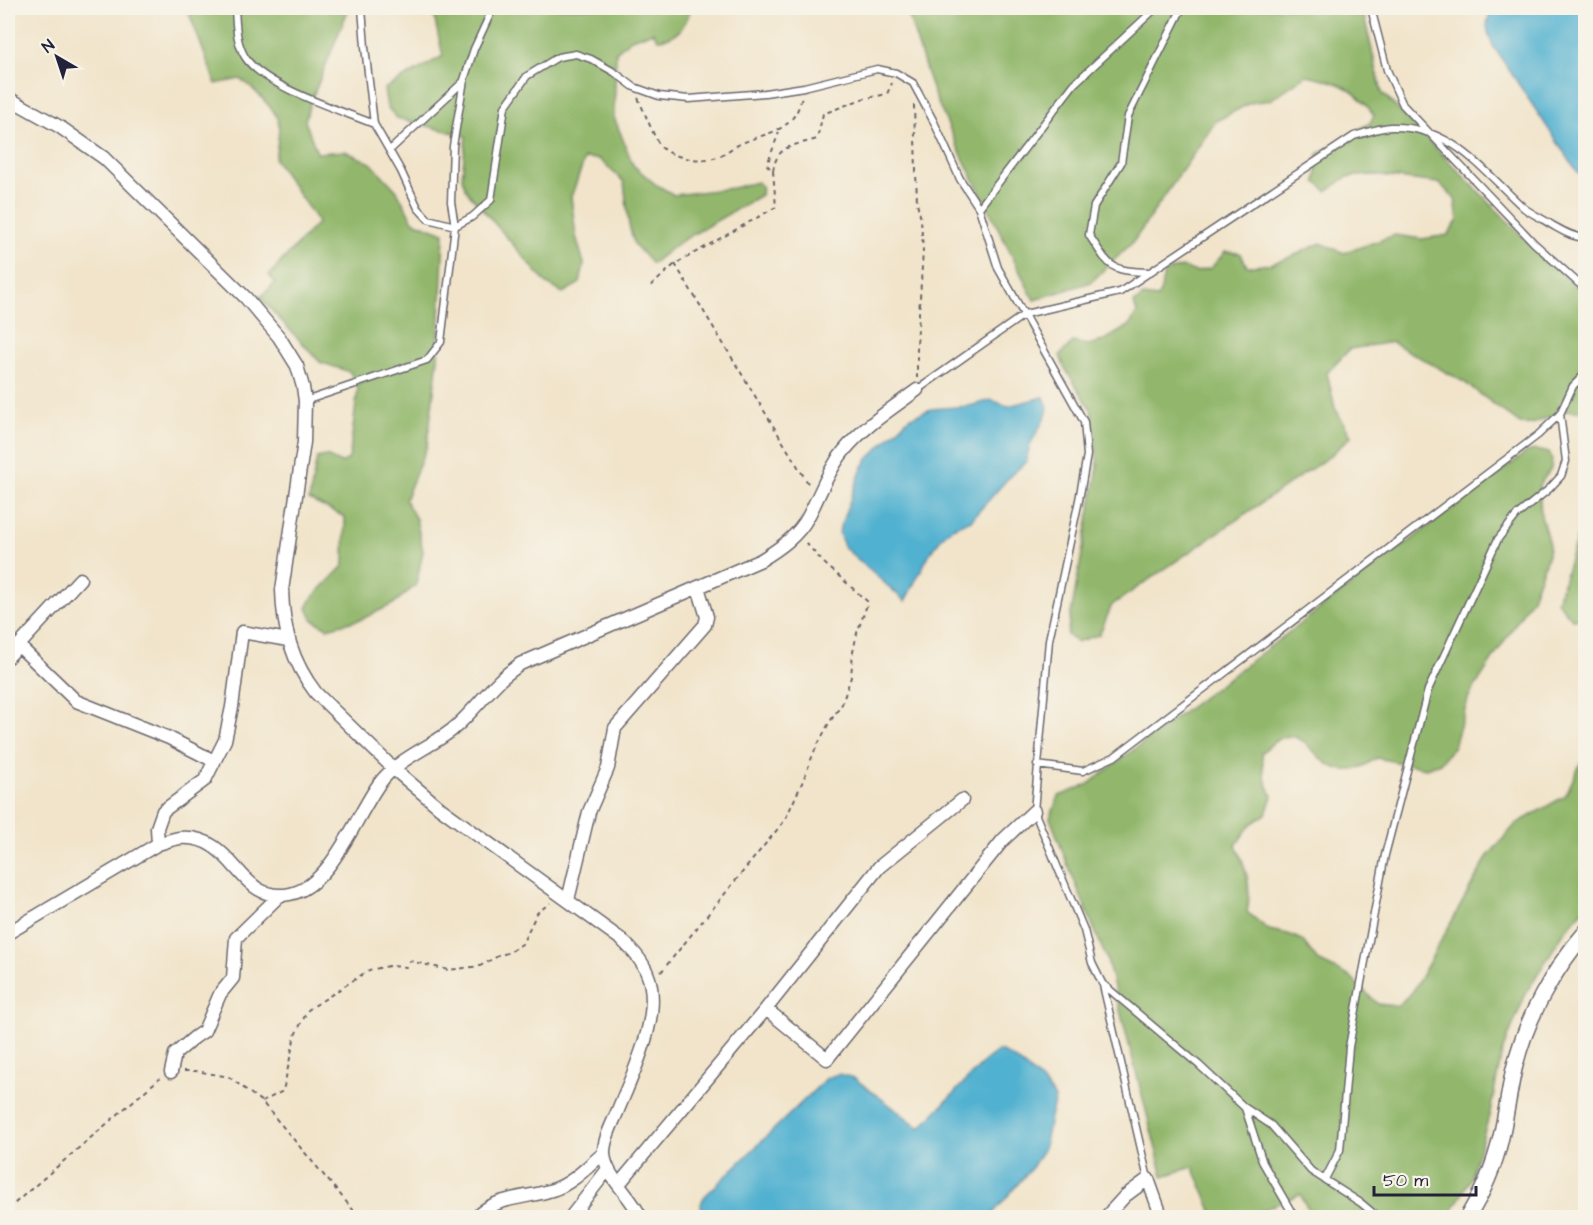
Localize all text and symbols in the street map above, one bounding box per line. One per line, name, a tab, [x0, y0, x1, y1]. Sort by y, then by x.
north arrow	[27, 27, 87, 87]
text: N	[37, 34, 59, 58]
scale bar	[1374, 1159, 1476, 1197]
text: 50 m	[1383, 1168, 1428, 1193]

